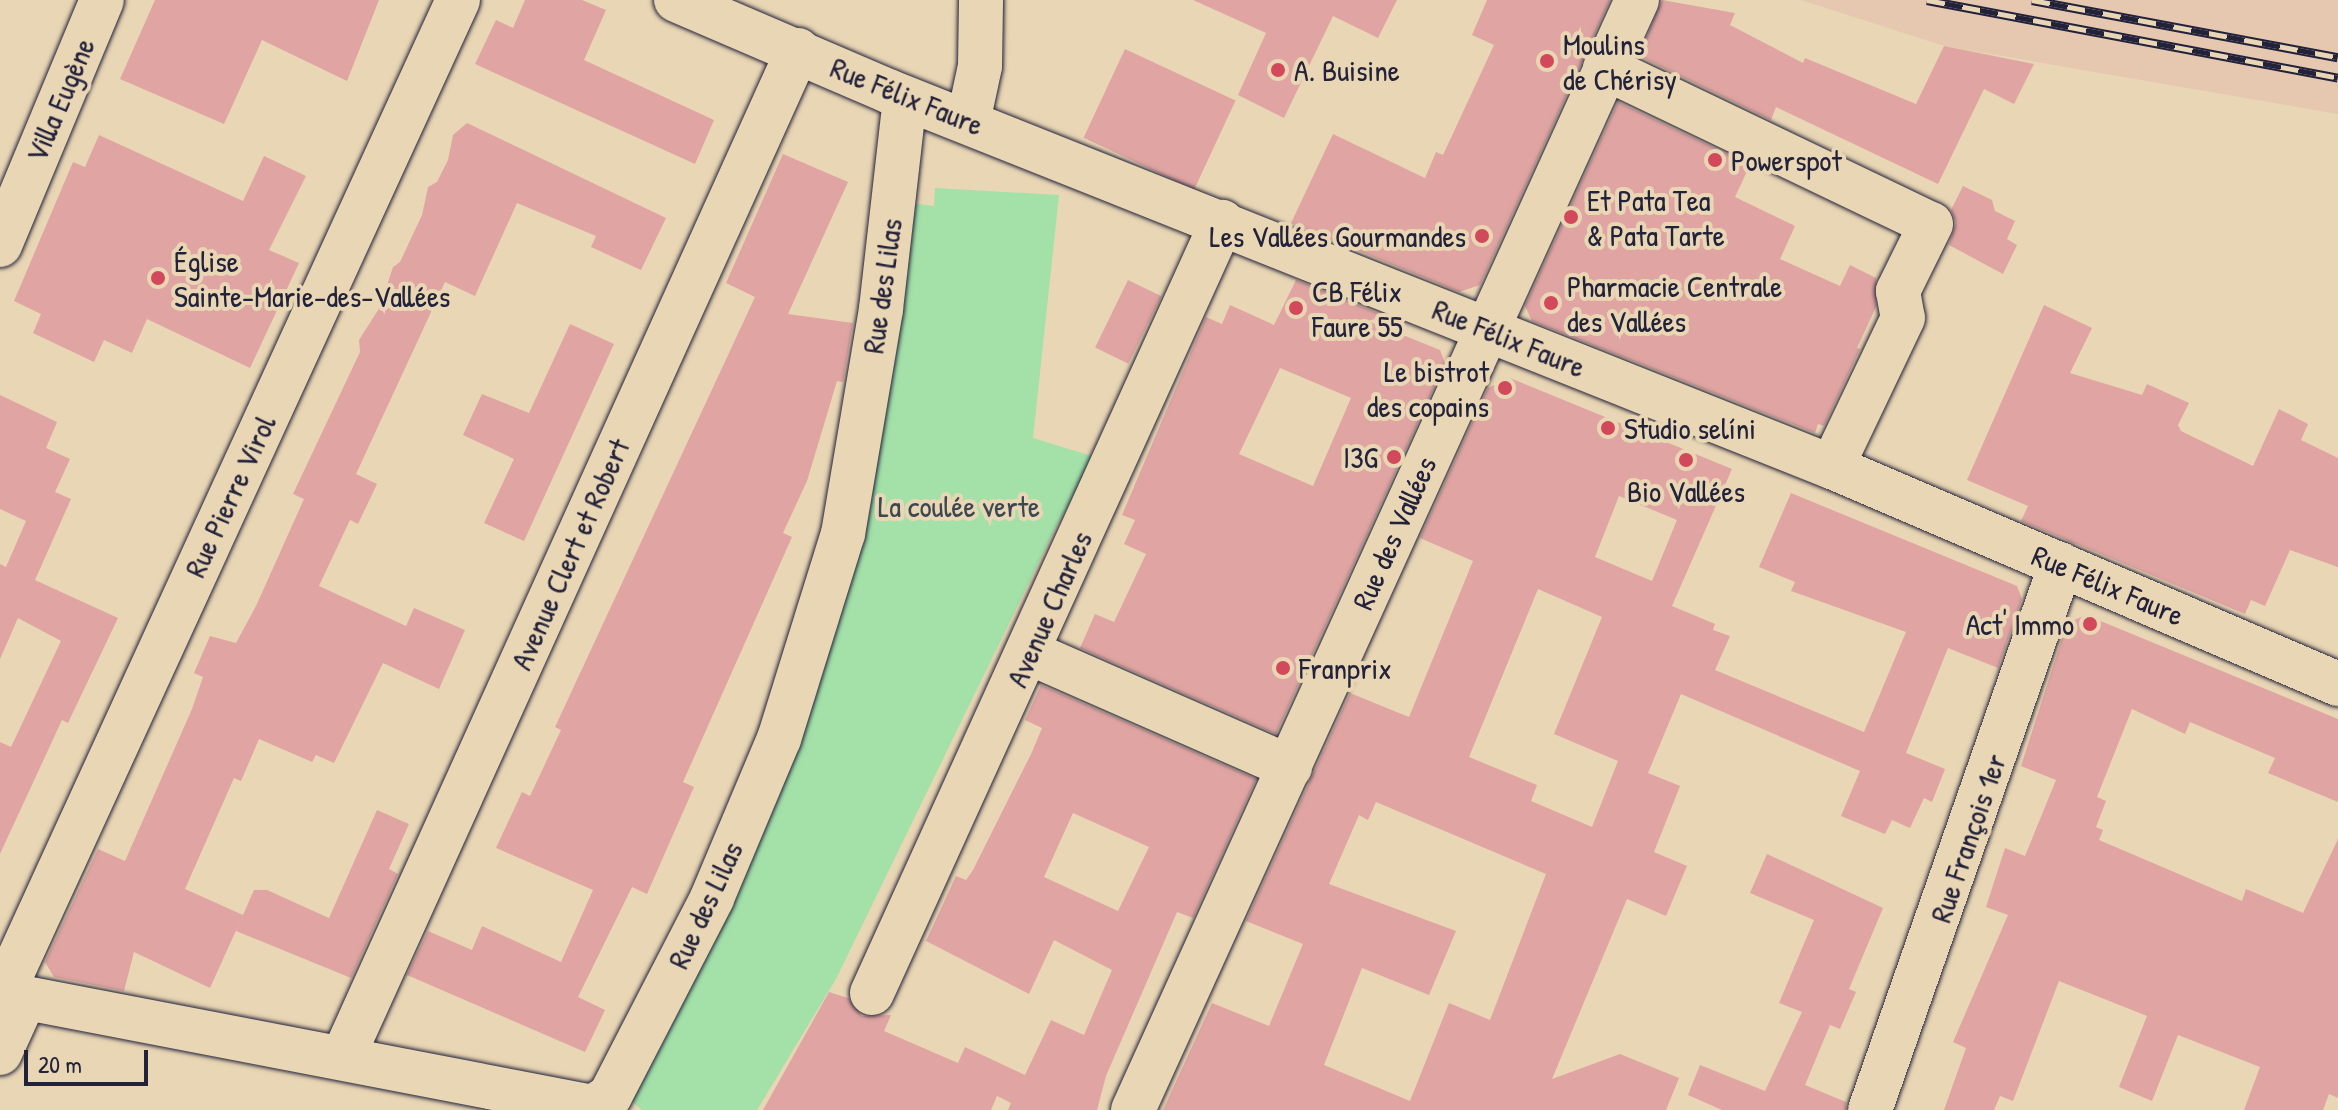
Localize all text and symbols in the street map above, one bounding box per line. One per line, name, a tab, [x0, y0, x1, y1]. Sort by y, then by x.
place label: Moulins de Chérisy	[1563, 26, 1677, 96]
street label: Villa Eugène	[18, 33, 102, 167]
street label: Rue Félix Faure	[826, 49, 988, 143]
place label: A. Buisine	[1294, 52, 1400, 88]
marker: Moulins de Chérisy	[1538, 52, 1556, 70]
marker: A. Buisine	[1269, 61, 1287, 79]
place label: Powerspot	[1731, 142, 1842, 178]
marker: Powerspot	[1706, 151, 1724, 169]
place label: Et Pata Tea & Pata Tarte	[1587, 182, 1725, 252]
marker: Et Pata Tea & Pata Tarte	[1562, 208, 1580, 226]
street label: Rue des Lilas	[855, 216, 909, 356]
place label: Les Vallées Gourmandes	[1210, 218, 1466, 254]
marker: Les Vallées Gourmandes	[1473, 227, 1491, 245]
place label: Église Sainte-Marie-des-Vallées	[174, 243, 450, 314]
place label: Pharmacie Centrale des Vallées	[1567, 268, 1782, 338]
marker: Église Sainte-Marie-des-Vallées	[149, 269, 167, 287]
place label: CB Félix Faure 55	[1312, 273, 1403, 344]
street label: Rue Félix Faure	[1428, 291, 1590, 385]
marker: Pharmacie Centrale des Vallées	[1542, 294, 1560, 312]
marker: CB Félix Faure 55	[1287, 299, 1305, 317]
place label: Le bistrot des copains	[1367, 353, 1489, 424]
marker: Le bistrot des copains	[1496, 379, 1514, 397]
street label: Rue Pierre Virol	[177, 409, 283, 583]
place label: Studio selíni	[1624, 410, 1756, 446]
marker: Studio selíni	[1599, 419, 1617, 437]
street label: Avenue Clert et Robert	[503, 433, 637, 675]
place label: I3G	[1343, 439, 1378, 475]
marker: I3G	[1385, 448, 1403, 466]
street label: Rue des Vallées	[1344, 451, 1444, 615]
marker: Bio Vallées	[1677, 451, 1695, 469]
place label: Bio Vallées	[1627, 473, 1745, 509]
park label: La coulée verte	[878, 488, 1040, 524]
street label: Avenue Charles	[999, 525, 1099, 693]
street label: Rue Félix Faure	[2027, 537, 2189, 633]
place label: Act' Immo	[1966, 606, 2074, 642]
marker: Act' Immo	[2081, 615, 2099, 633]
place label: Franprix	[1299, 650, 1392, 686]
marker: Franprix	[1274, 659, 1292, 677]
street label: Rue François 1er	[1922, 749, 2014, 927]
street label: Rue des Lilas	[660, 836, 750, 974]
scale bar	[28, 1034, 152, 1084]
text: 20 m	[38, 1048, 82, 1080]

